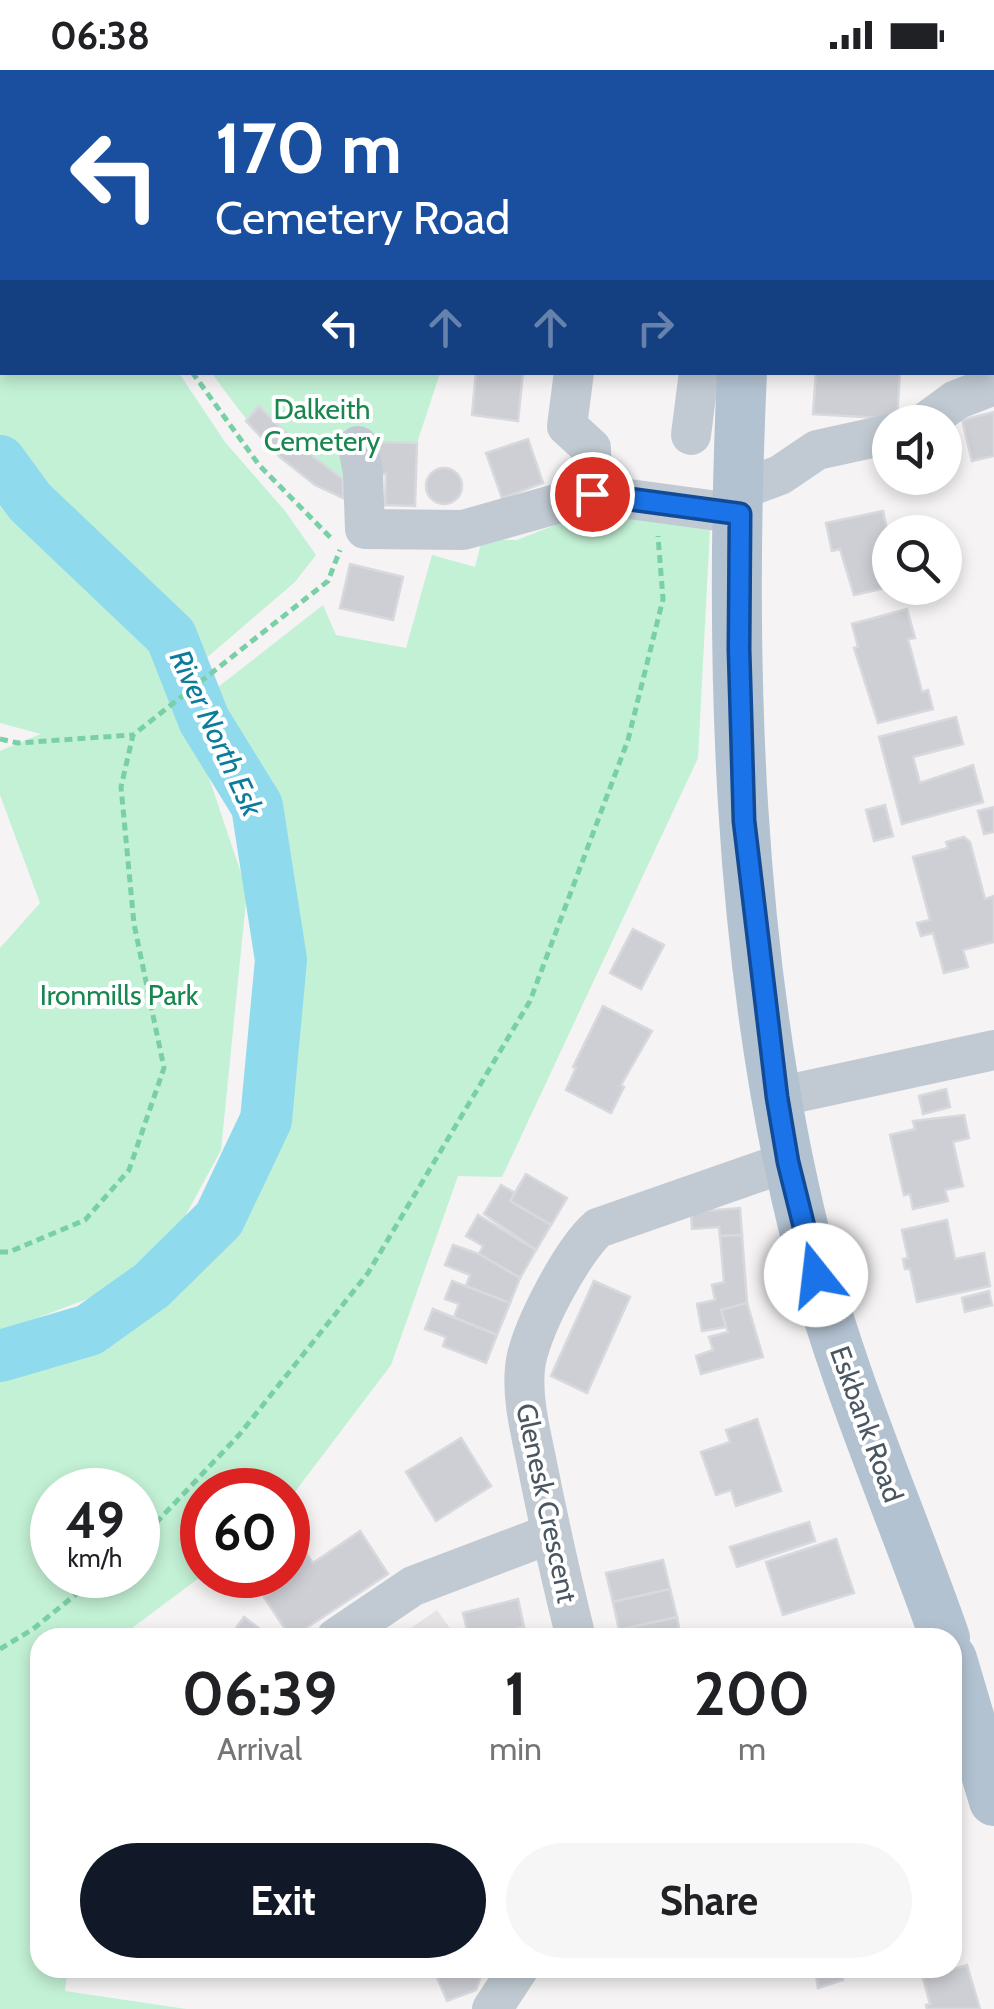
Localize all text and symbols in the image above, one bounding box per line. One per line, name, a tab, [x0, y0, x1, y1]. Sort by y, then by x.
text: 06:38	[50, 12, 150, 59]
text: 170 m	[215, 105, 402, 191]
icon: left	[50, 110, 180, 240]
text: Cemetery Road	[215, 191, 510, 245]
icon: left	[313, 300, 368, 355]
icon: ahead	[418, 300, 473, 355]
icon: ahead	[523, 300, 578, 355]
icon: right	[628, 300, 683, 355]
park label: Dalkeith Cemetery	[264, 392, 380, 458]
map controls	[872, 405, 962, 605]
button: sound	[872, 405, 962, 495]
pin	[550, 452, 635, 537]
icon: arrive	[565, 467, 620, 522]
button: search	[872, 515, 962, 605]
water label: River North Esk	[162, 644, 272, 823]
park label: Ironmills Park	[40, 978, 199, 1012]
position arrow	[764, 1223, 868, 1327]
street label: Eskbank Road	[823, 1341, 911, 1507]
street label: Glenesk Crescent	[509, 1400, 585, 1606]
speed limit sign: 60	[180, 1468, 310, 1598]
text: 49	[65, 1490, 125, 1551]
text: km/h	[68, 1543, 122, 1573]
text: 06:39	[182, 1657, 337, 1730]
text: 1	[504, 1657, 527, 1730]
text: 200	[694, 1657, 810, 1730]
text: Arrival	[217, 1729, 302, 1768]
text: min	[489, 1729, 542, 1768]
text: m	[738, 1729, 766, 1768]
button: Exit	[80, 1843, 486, 1958]
button: Share	[506, 1843, 912, 1958]

